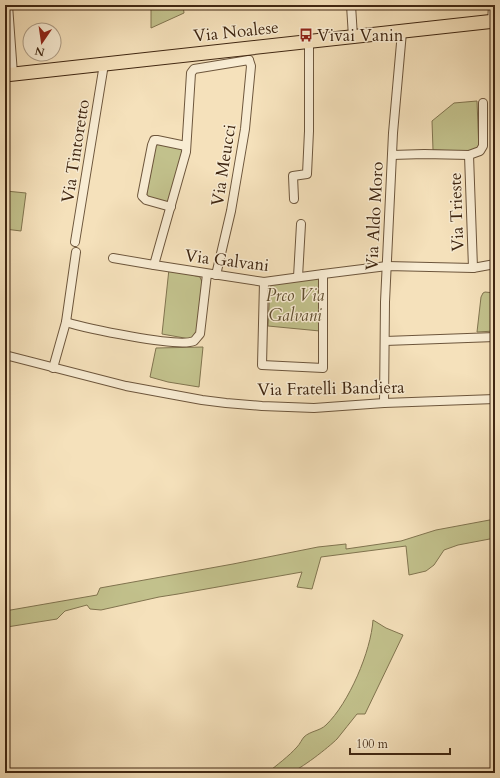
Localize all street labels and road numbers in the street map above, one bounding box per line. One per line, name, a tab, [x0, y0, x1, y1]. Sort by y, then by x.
street label: Via Noalese	[192, 16, 280, 47]
street label: Via Tintoretto	[56, 98, 95, 204]
street label: Via Meucci	[206, 122, 241, 208]
street label: Via Aldo Moro	[360, 161, 389, 271]
street label: Via Trieste	[444, 172, 469, 252]
street label: Via Galvani	[184, 244, 271, 277]
street label: Via Fratelli Bandiera	[257, 376, 405, 401]

